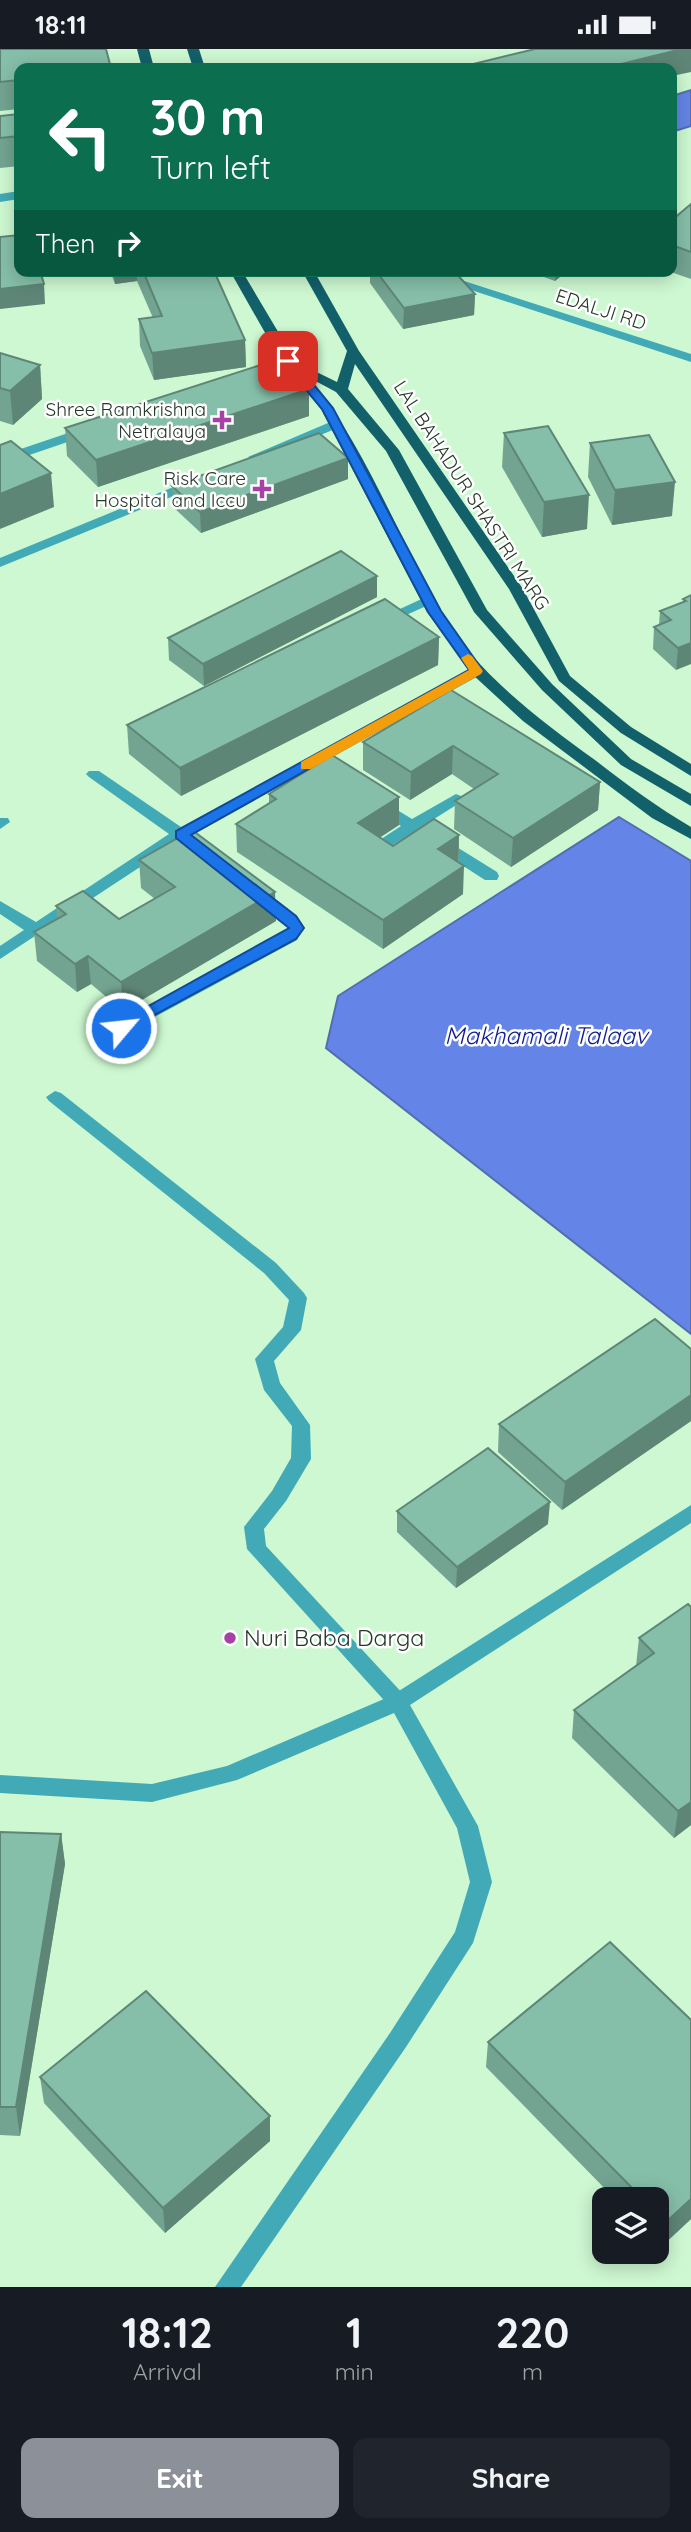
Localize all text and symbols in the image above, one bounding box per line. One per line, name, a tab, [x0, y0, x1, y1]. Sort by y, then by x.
text: 18:11	[35, 8, 87, 41]
text: 30 m	[150, 86, 265, 147]
icon: left	[35, 91, 126, 182]
text: Turn left	[150, 147, 271, 187]
icon: right	[109, 224, 147, 262]
text: Then	[35, 227, 95, 260]
street label: EDALJI RD	[553, 283, 649, 335]
pin	[258, 331, 318, 391]
icon: arrive	[269, 342, 307, 380]
street label: LAL BAHADUR SHASTRI MARG	[389, 376, 555, 614]
place label: Shree Ramkrishna Netralaya	[46, 397, 206, 443]
marker: Shree Ramkrishna Netralaya	[212, 410, 232, 430]
place label: Risk Care Hospital and Iccu	[94, 466, 246, 512]
marker: Risk Care Hospital and Iccu	[252, 479, 272, 499]
position arrow	[84, 991, 158, 1065]
water label: Makhamali Talaav	[445, 1020, 650, 1050]
place label: Nuri Baba Darga	[244, 1623, 424, 1652]
marker: Nuri Baba Darga	[222, 1630, 238, 1646]
map controls	[592, 2187, 669, 2264]
button: layers	[592, 2187, 669, 2264]
text: 18:12	[122, 2306, 213, 2359]
text: 1	[346, 2306, 362, 2359]
text: 220	[496, 2306, 569, 2359]
text: Arrival	[133, 2357, 202, 2386]
text: min	[335, 2357, 374, 2386]
text: m	[522, 2357, 543, 2386]
button: Exit	[21, 2438, 339, 2518]
button: Share	[353, 2438, 670, 2518]

